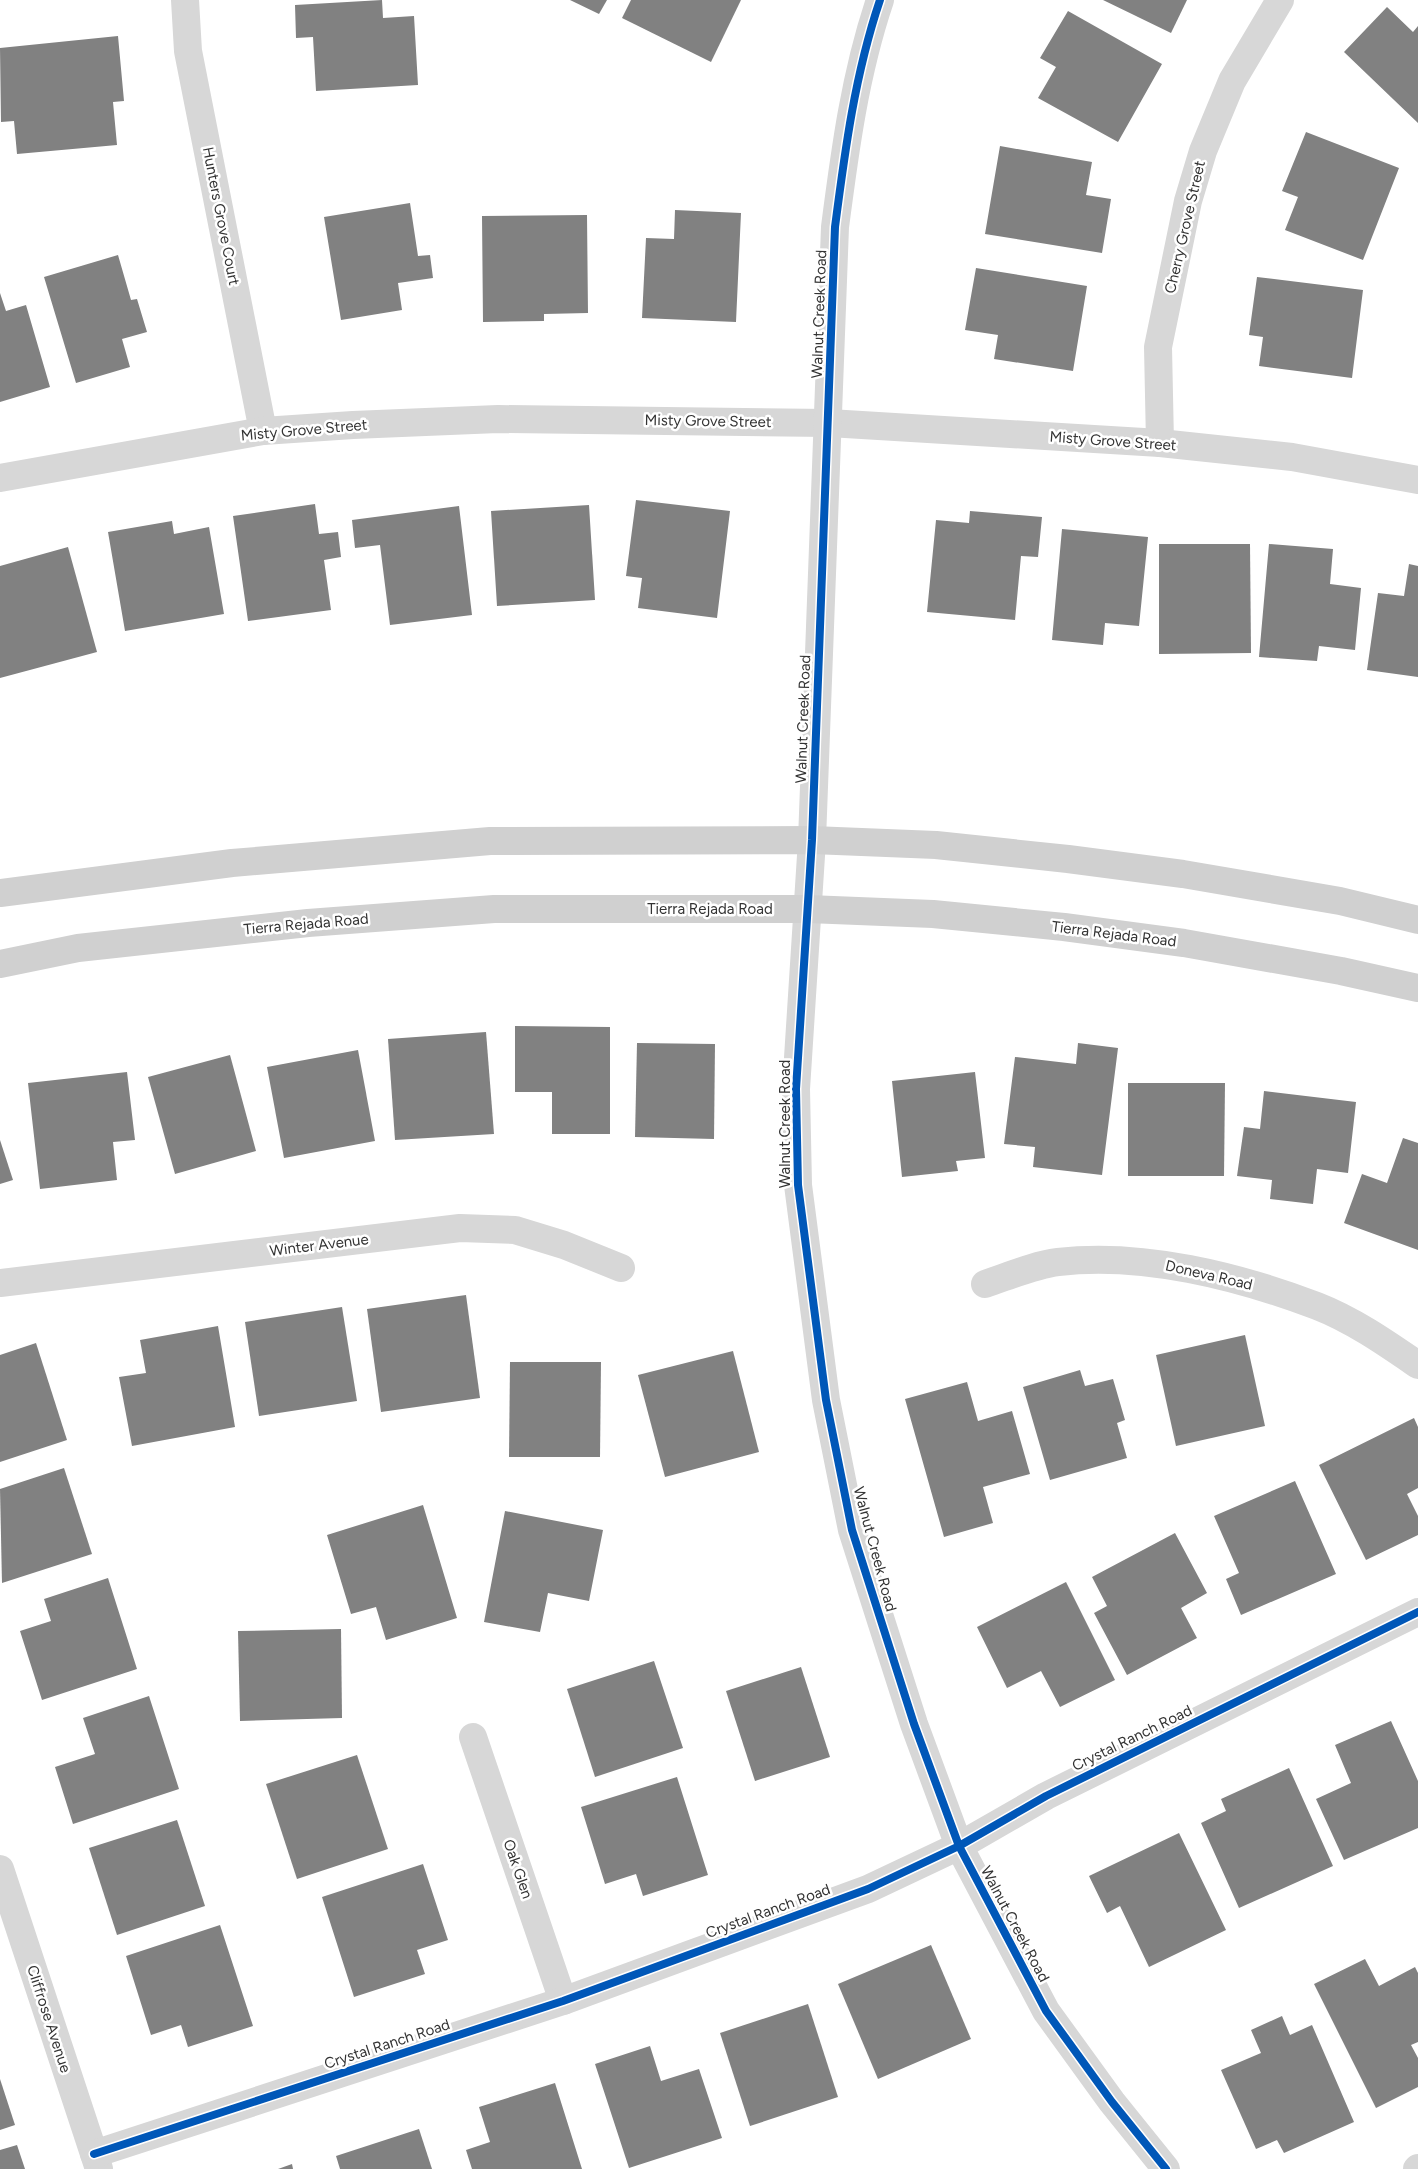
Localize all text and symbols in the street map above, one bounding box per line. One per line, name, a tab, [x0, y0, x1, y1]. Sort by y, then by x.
street label: Hunters Grove Court	[199, 145, 243, 287]
street label: Cherry Grove Street	[1161, 159, 1209, 295]
street label: Walnut Creek Road	[808, 249, 830, 379]
street label: Misty Grove Street	[644, 411, 772, 431]
street label: Misty Grove Street	[240, 415, 368, 444]
street label: Misty Grove Street	[1049, 428, 1177, 454]
street label: Walnut Creek Road	[792, 654, 814, 784]
street label: Tierra Rejada Road	[647, 900, 773, 918]
street label: Tierra Rejada Road	[243, 910, 369, 938]
street label: Tierra Rejada Road	[1051, 917, 1177, 951]
street label: Walnut Creek Road	[776, 1060, 794, 1188]
street label: Winter Avenue	[268, 1230, 370, 1260]
street label: Doneva Road	[1164, 1256, 1254, 1294]
street label: Walnut Creek Road	[850, 1485, 900, 1613]
street label: Crystal Ranch Road	[1069, 1701, 1195, 1775]
street label: Oak Glen	[499, 1837, 537, 1901]
street label: Walnut Creek Road	[977, 1863, 1053, 1985]
street label: Crystal Ranch Road	[703, 1880, 833, 1942]
street label: Cliffrose Avenue	[23, 1963, 75, 2075]
street label: Crystal Ranch Road	[322, 2015, 452, 2073]

